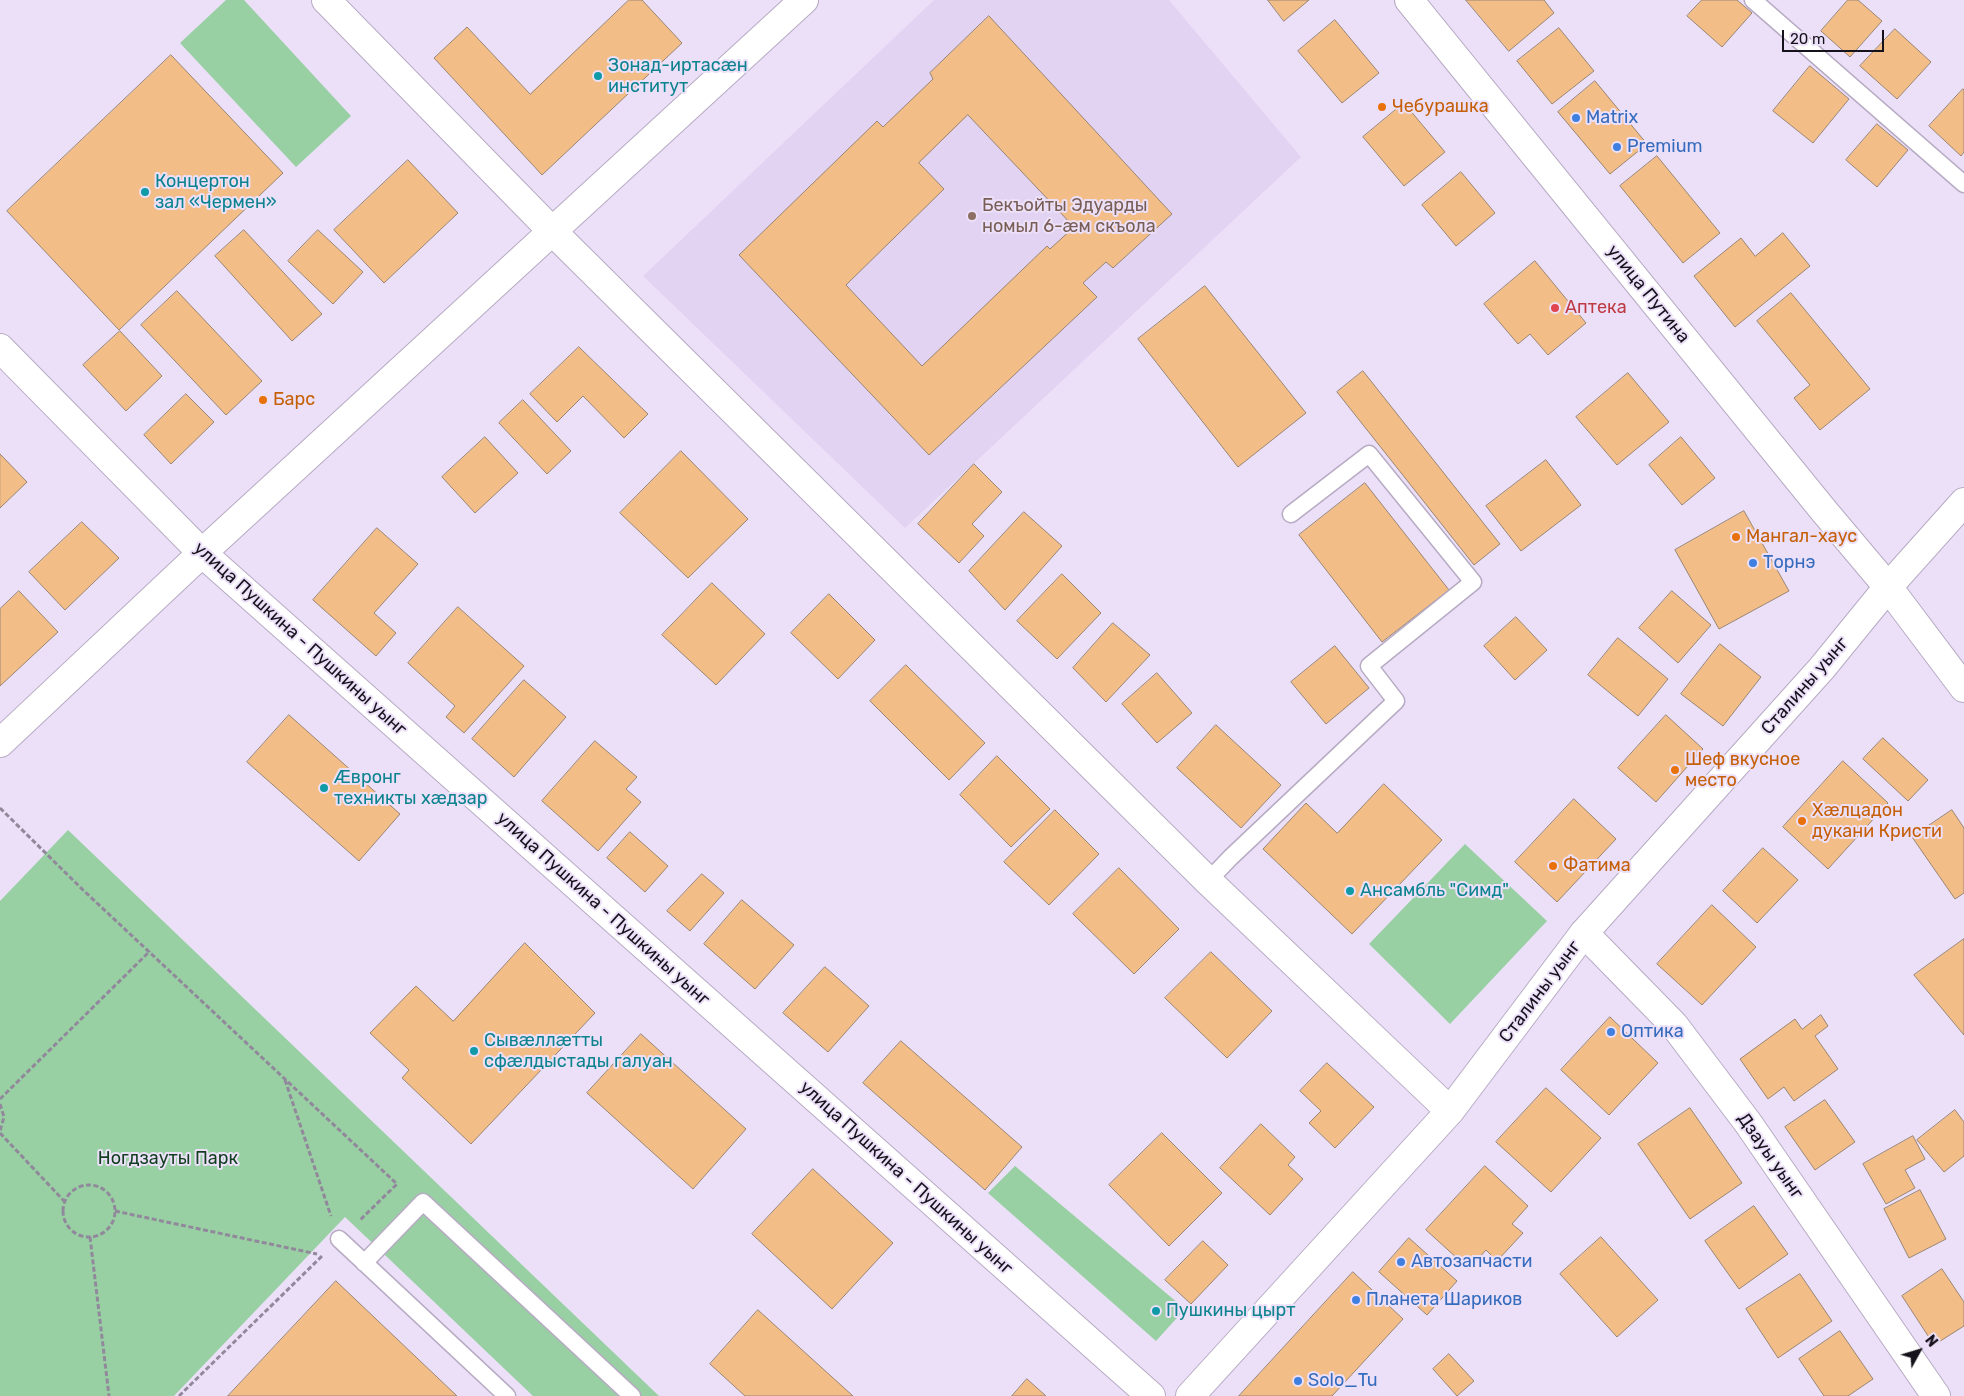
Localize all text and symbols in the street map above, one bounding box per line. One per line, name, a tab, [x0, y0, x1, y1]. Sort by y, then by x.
scale bar	[1784, 20, 1886, 52]
text: 20 m	[1790, 30, 1825, 48]
place label: Зонад-иртасæн институт	[608, 55, 748, 98]
marker: Зонад-иртасæн институт	[592, 70, 604, 82]
place label: Чебурашка	[1392, 96, 1489, 118]
marker: Чебурашка	[1376, 101, 1388, 113]
place label: Matrix	[1586, 107, 1638, 129]
marker: Matrix	[1570, 112, 1582, 124]
place label: Premium	[1627, 136, 1702, 158]
marker: Premium	[1611, 141, 1623, 153]
place label: Концертон зал «Чермен»	[155, 171, 277, 213]
marker: Концертон зал «Чермен»	[139, 186, 151, 198]
place label: Бекъойты Эдуарды номыл 6-æм скъола	[982, 195, 1156, 238]
marker: Бекъойты Эдуарды номыл 6-æм скъола	[966, 210, 978, 222]
street label: улица Путина	[1602, 241, 1694, 347]
place label: Аптека	[1565, 297, 1627, 319]
marker: Аптека	[1549, 302, 1561, 314]
place label: Барс	[273, 389, 315, 411]
marker: Барс	[257, 394, 269, 406]
place label: Мангал-хаус	[1746, 526, 1857, 548]
marker: Мангал-хаус	[1730, 531, 1742, 543]
street label: улица Пушкина - Пушкины уынг	[189, 538, 411, 740]
place label: Торнэ	[1763, 552, 1815, 574]
marker: Торнэ	[1747, 557, 1759, 569]
street label: Сталины уынг	[1757, 633, 1853, 739]
place label: Шеф вкусное место	[1685, 749, 1800, 792]
marker: Шеф вкусное место	[1669, 764, 1681, 776]
place label: Æвpонг техникты хæдзар	[334, 767, 487, 810]
marker: Æвpонг техникты хæдзар	[318, 782, 330, 794]
place label: Хæлцадон дукани Кристи	[1812, 800, 1942, 842]
street label: улица Пушкина - Пушкины уынг	[492, 808, 714, 1010]
marker: Хæлцадон дукани Кристи	[1796, 815, 1808, 827]
place label: Фатима	[1563, 855, 1631, 877]
marker: Фатима	[1547, 860, 1559, 872]
place label: Ансамбль "Симд"	[1360, 880, 1509, 902]
marker: Ансамбль "Симд"	[1344, 885, 1356, 897]
street label: Сталины уынг	[1495, 937, 1585, 1047]
place label: Оптика	[1621, 1021, 1684, 1043]
marker: Оптика	[1605, 1026, 1617, 1038]
place label: Сывæллæтты сфæлдыстады галуан	[484, 1030, 673, 1072]
marker: Сывæллæтты сфæлдыстады галуан	[468, 1045, 480, 1057]
street label: улица Пушкина - Пушкины уынг	[795, 1077, 1017, 1279]
street label: Дзауы уынг	[1732, 1109, 1808, 1203]
park label: Ногдзауты Парк	[98, 1148, 238, 1170]
place label: Автозапчасти	[1411, 1251, 1532, 1273]
marker: Автозапчасти	[1395, 1256, 1407, 1268]
place label: Планета Шариков	[1366, 1289, 1522, 1311]
marker: Планета Шариков	[1350, 1294, 1362, 1306]
place label: Пушкины цырт	[1166, 1300, 1295, 1322]
marker: Пушкины цырт	[1150, 1305, 1162, 1317]
north arrow	[1894, 1326, 1944, 1376]
text: N	[1921, 1332, 1941, 1351]
place label: Solo_Tu	[1308, 1370, 1378, 1392]
marker: Solo_Tu	[1292, 1375, 1304, 1387]

